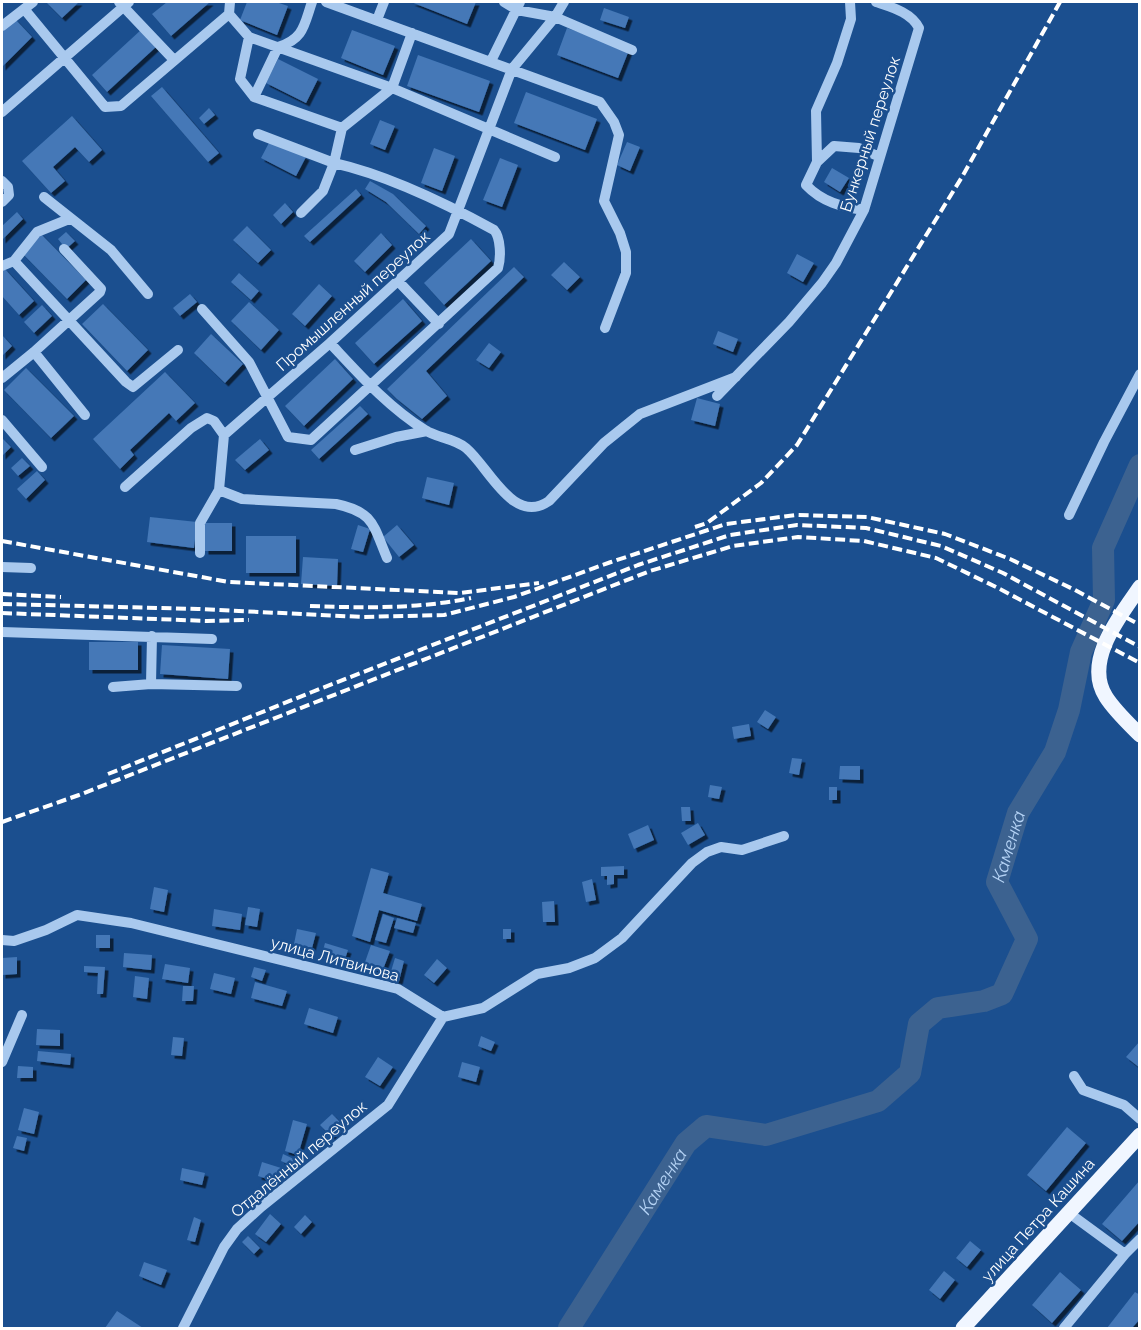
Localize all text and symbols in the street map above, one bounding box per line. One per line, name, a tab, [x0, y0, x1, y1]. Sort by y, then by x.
street label: Бункерный переулок	[836, 54, 904, 214]
street label: Промышленный переулок	[272, 227, 434, 375]
water label: Каменка	[987, 808, 1029, 885]
street label: улица Литвинова	[269, 933, 401, 985]
street label: Отдалённый переулок	[227, 1097, 371, 1221]
water label: Каменка	[633, 1144, 691, 1218]
street label: улица Петра Кашина	[978, 1154, 1098, 1286]

